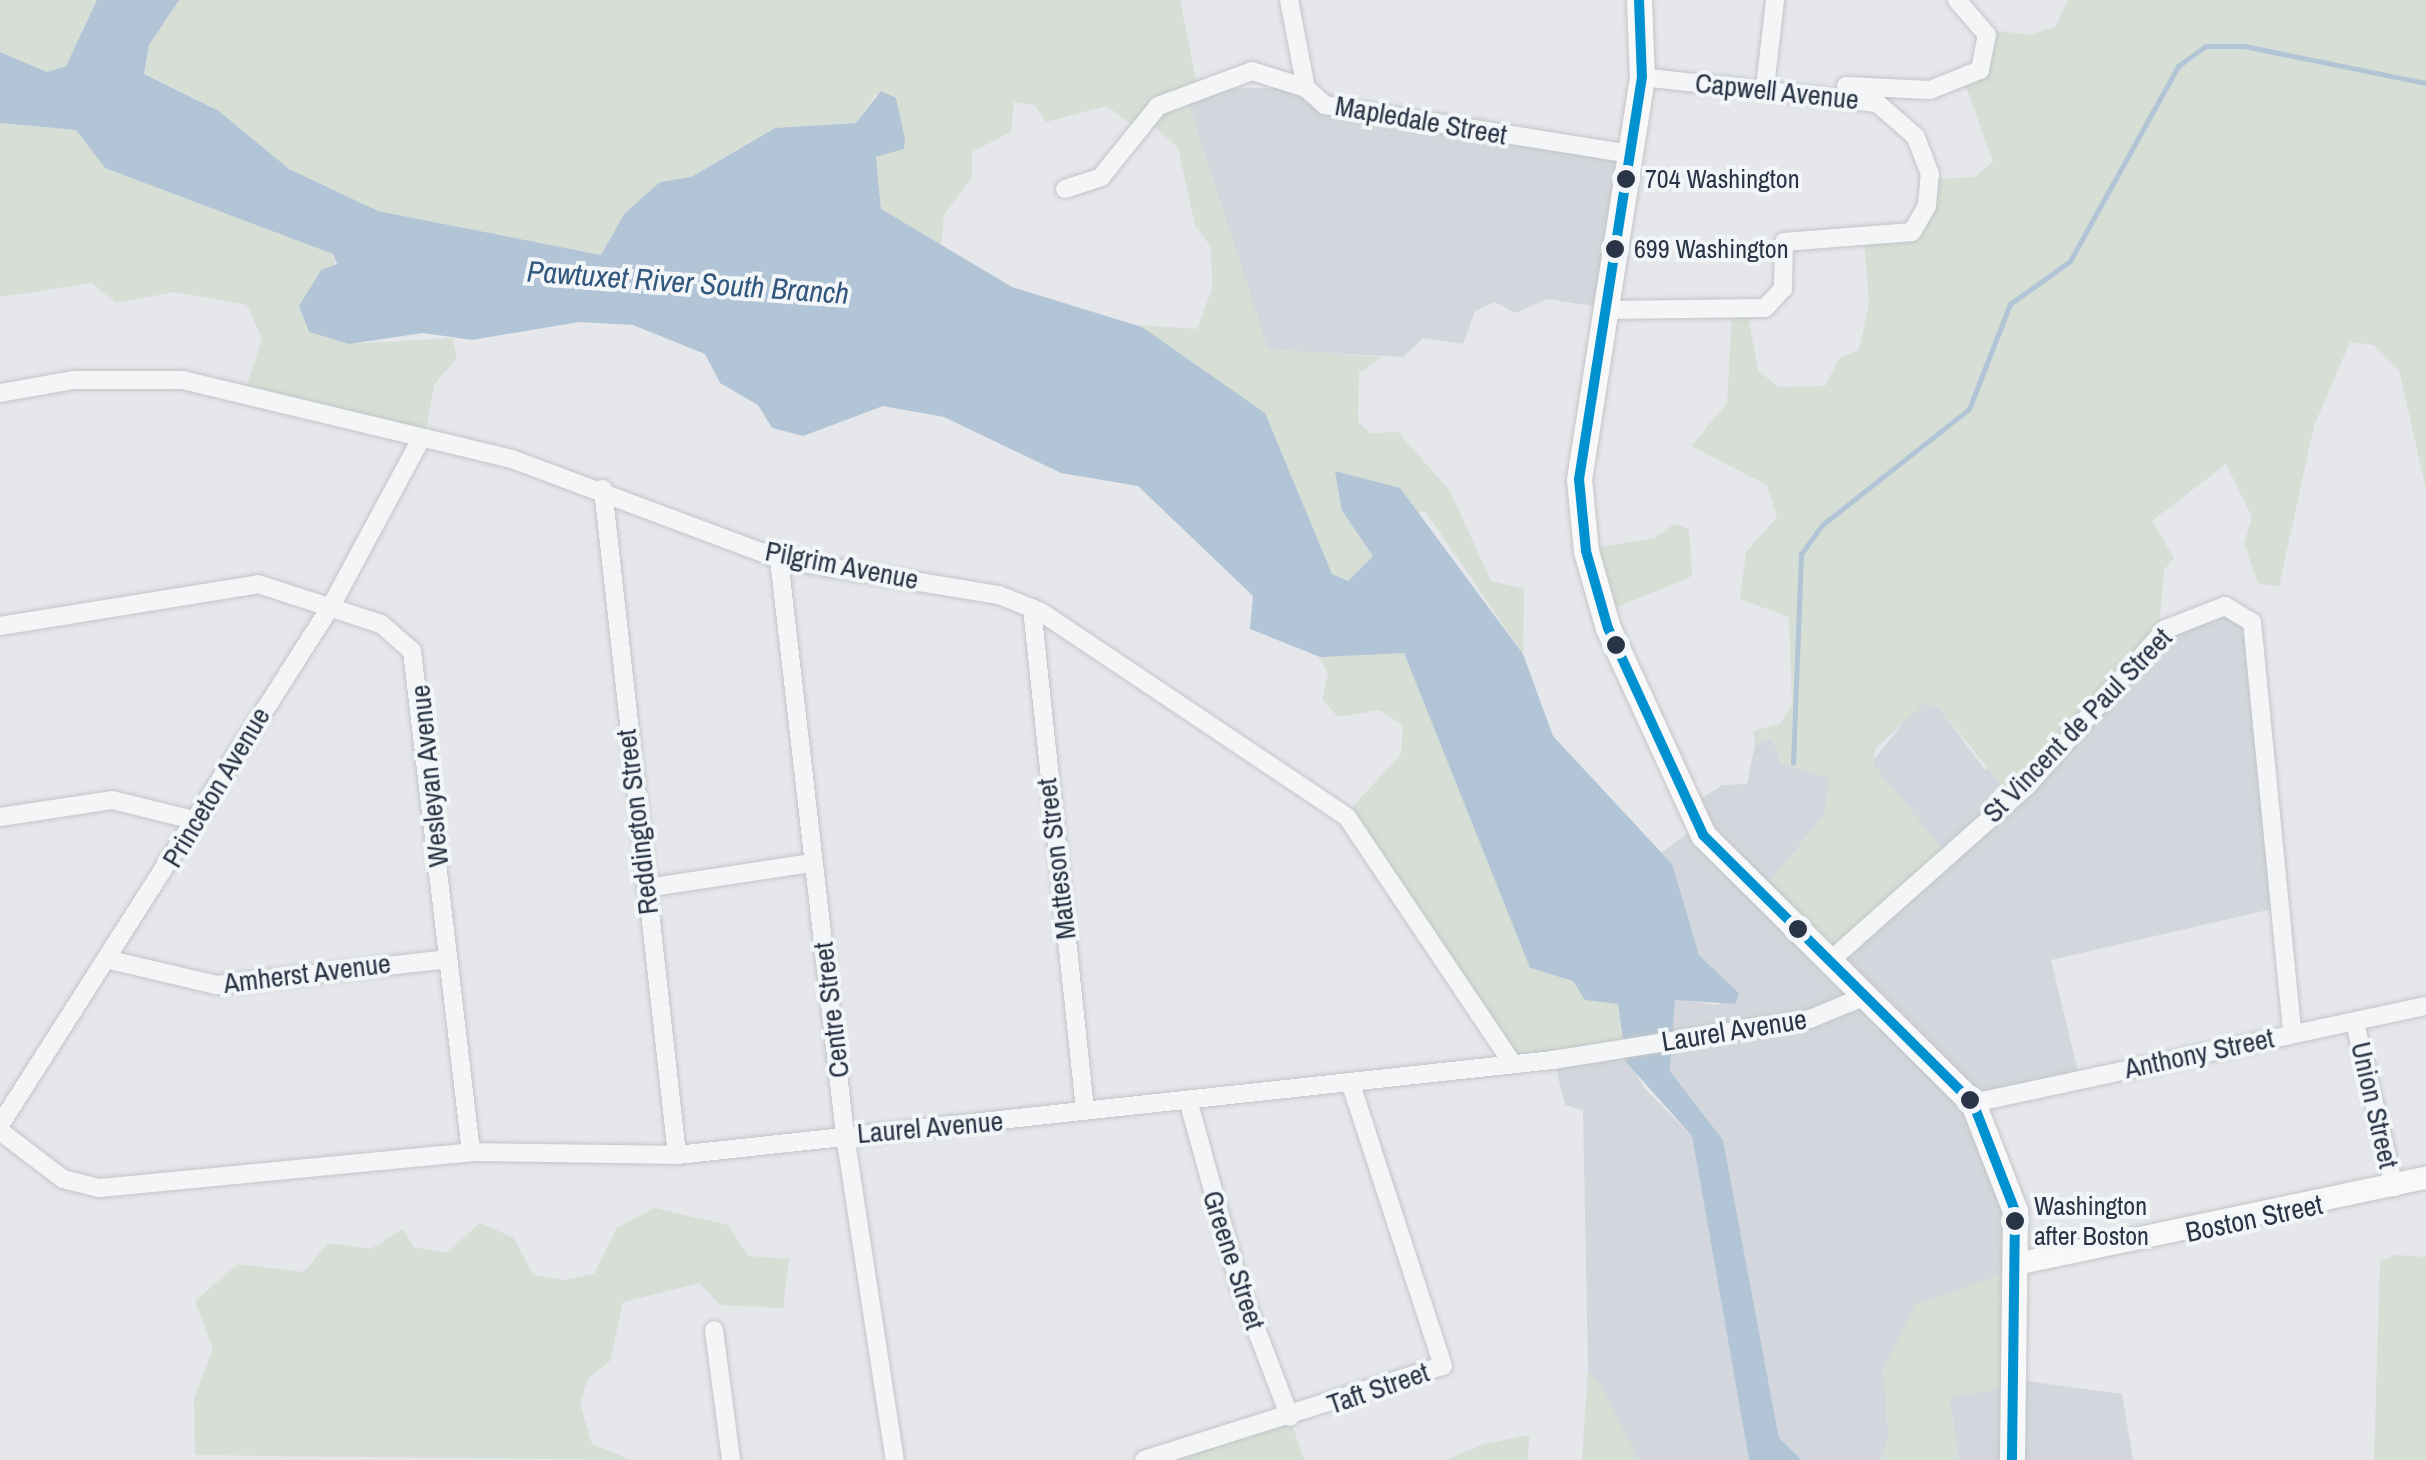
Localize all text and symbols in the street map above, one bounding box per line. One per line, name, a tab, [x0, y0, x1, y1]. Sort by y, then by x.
street label: Capwell Avenue	[1693, 66, 1861, 116]
street label: Mapledale Street	[1333, 88, 1509, 152]
place label: 704 Washington	[1645, 163, 1799, 195]
marker: 704 Washington	[1616, 169, 1636, 189]
place label: 699 Washington	[1634, 233, 1788, 265]
marker: 699 Washington	[1605, 239, 1625, 259]
water label: Pawtuxet River South Branch	[526, 253, 850, 311]
street label: Pilgrim Avenue	[762, 534, 922, 596]
street label: St Vincent de Paul Street	[1975, 621, 2179, 829]
unlabelled marker	[1606, 635, 1626, 655]
street label: Wesleyan Avenue	[403, 683, 455, 869]
street label: Princeton Avenue	[155, 700, 277, 874]
street label: Reddington Street	[609, 727, 665, 917]
street label: Matteson Street	[1029, 777, 1083, 941]
unlabelled marker	[1788, 919, 1808, 939]
street label: Centre Street	[806, 940, 856, 1080]
street label: Amherst Avenue	[221, 946, 393, 1000]
street label: Laurel Avenue	[1658, 1002, 1810, 1058]
street label: Anthony Street	[2121, 1021, 2277, 1085]
street label: Union Street	[2344, 1038, 2406, 1172]
unlabelled marker	[1960, 1090, 1980, 1110]
street label: Laurel Avenue	[855, 1104, 1005, 1150]
street label: Greene Street	[1196, 1186, 1272, 1334]
street label: Boston Street	[2182, 1187, 2326, 1249]
place label: Washington after Boston	[2034, 1190, 2149, 1252]
marker: Washington after Boston	[2005, 1211, 2025, 1231]
street label: Taft Street	[1323, 1355, 1433, 1421]

